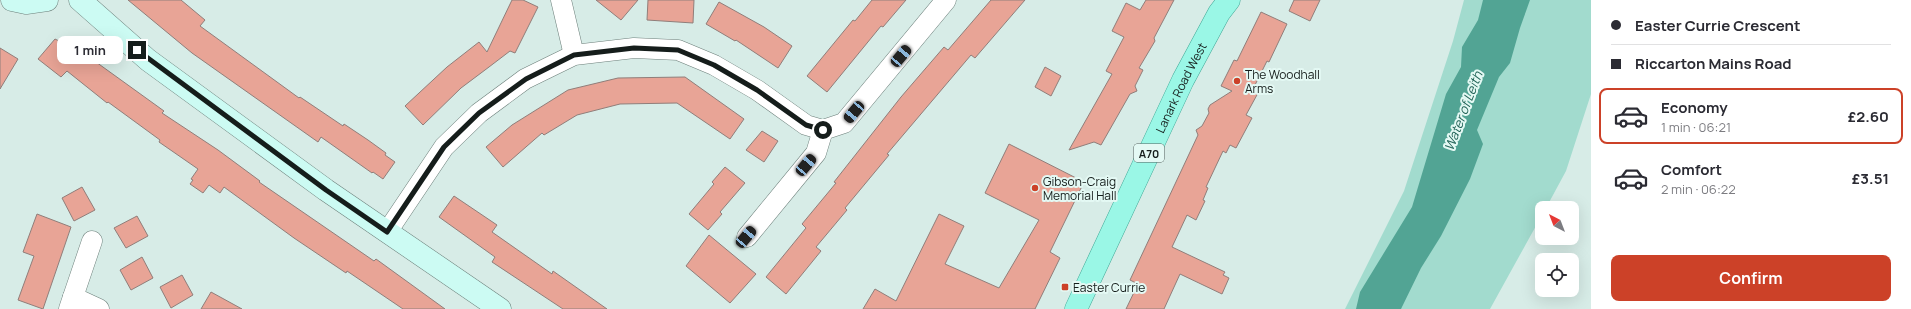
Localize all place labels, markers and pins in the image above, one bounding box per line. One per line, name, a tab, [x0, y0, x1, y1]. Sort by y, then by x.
place label: The Woodhall Arms	[1245, 66, 1320, 97]
marker: The Woodhall Arms	[1232, 76, 1242, 86]
place label: Gibson-Craig Memorial Hall	[1043, 173, 1117, 204]
marker: Gibson-Craig Memorial Hall	[1030, 183, 1040, 193]
place label: Easter Currie	[1073, 279, 1145, 296]
marker: Easter Currie	[1060, 282, 1070, 292]

